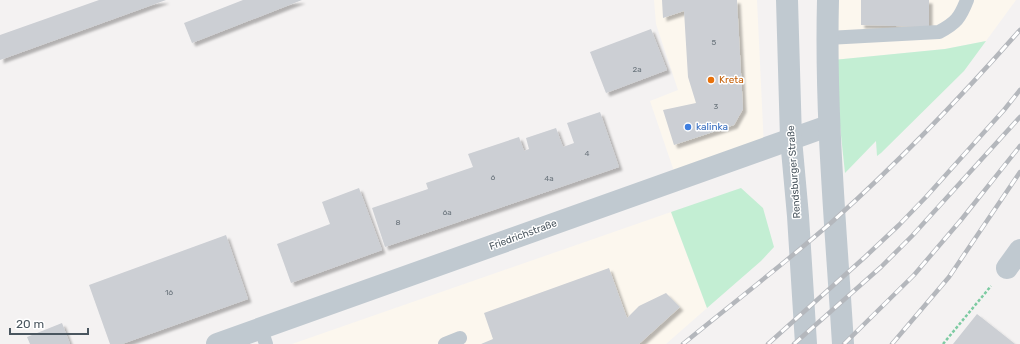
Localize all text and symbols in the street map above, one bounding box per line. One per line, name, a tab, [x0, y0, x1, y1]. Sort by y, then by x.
house number: 5	[712, 38, 717, 47]
house number: 2a	[632, 65, 642, 74]
place label: Kreta	[719, 74, 744, 86]
marker: Kreta	[706, 75, 716, 85]
house number: 3	[714, 102, 719, 111]
place label: kalinka	[696, 121, 728, 133]
marker: kalinka	[683, 122, 693, 132]
street label: Rendsburger Straße	[785, 125, 803, 219]
house number: 4	[585, 149, 590, 158]
house number: 6	[491, 173, 496, 182]
house number: 4a	[544, 174, 554, 183]
house number: 6a	[442, 208, 452, 217]
street label: Friedrichstraße	[488, 217, 559, 253]
house number: 8	[395, 218, 401, 227]
house number: 16	[165, 288, 173, 297]
scale bar	[10, 310, 88, 336]
text: 20 m	[16, 317, 44, 331]

